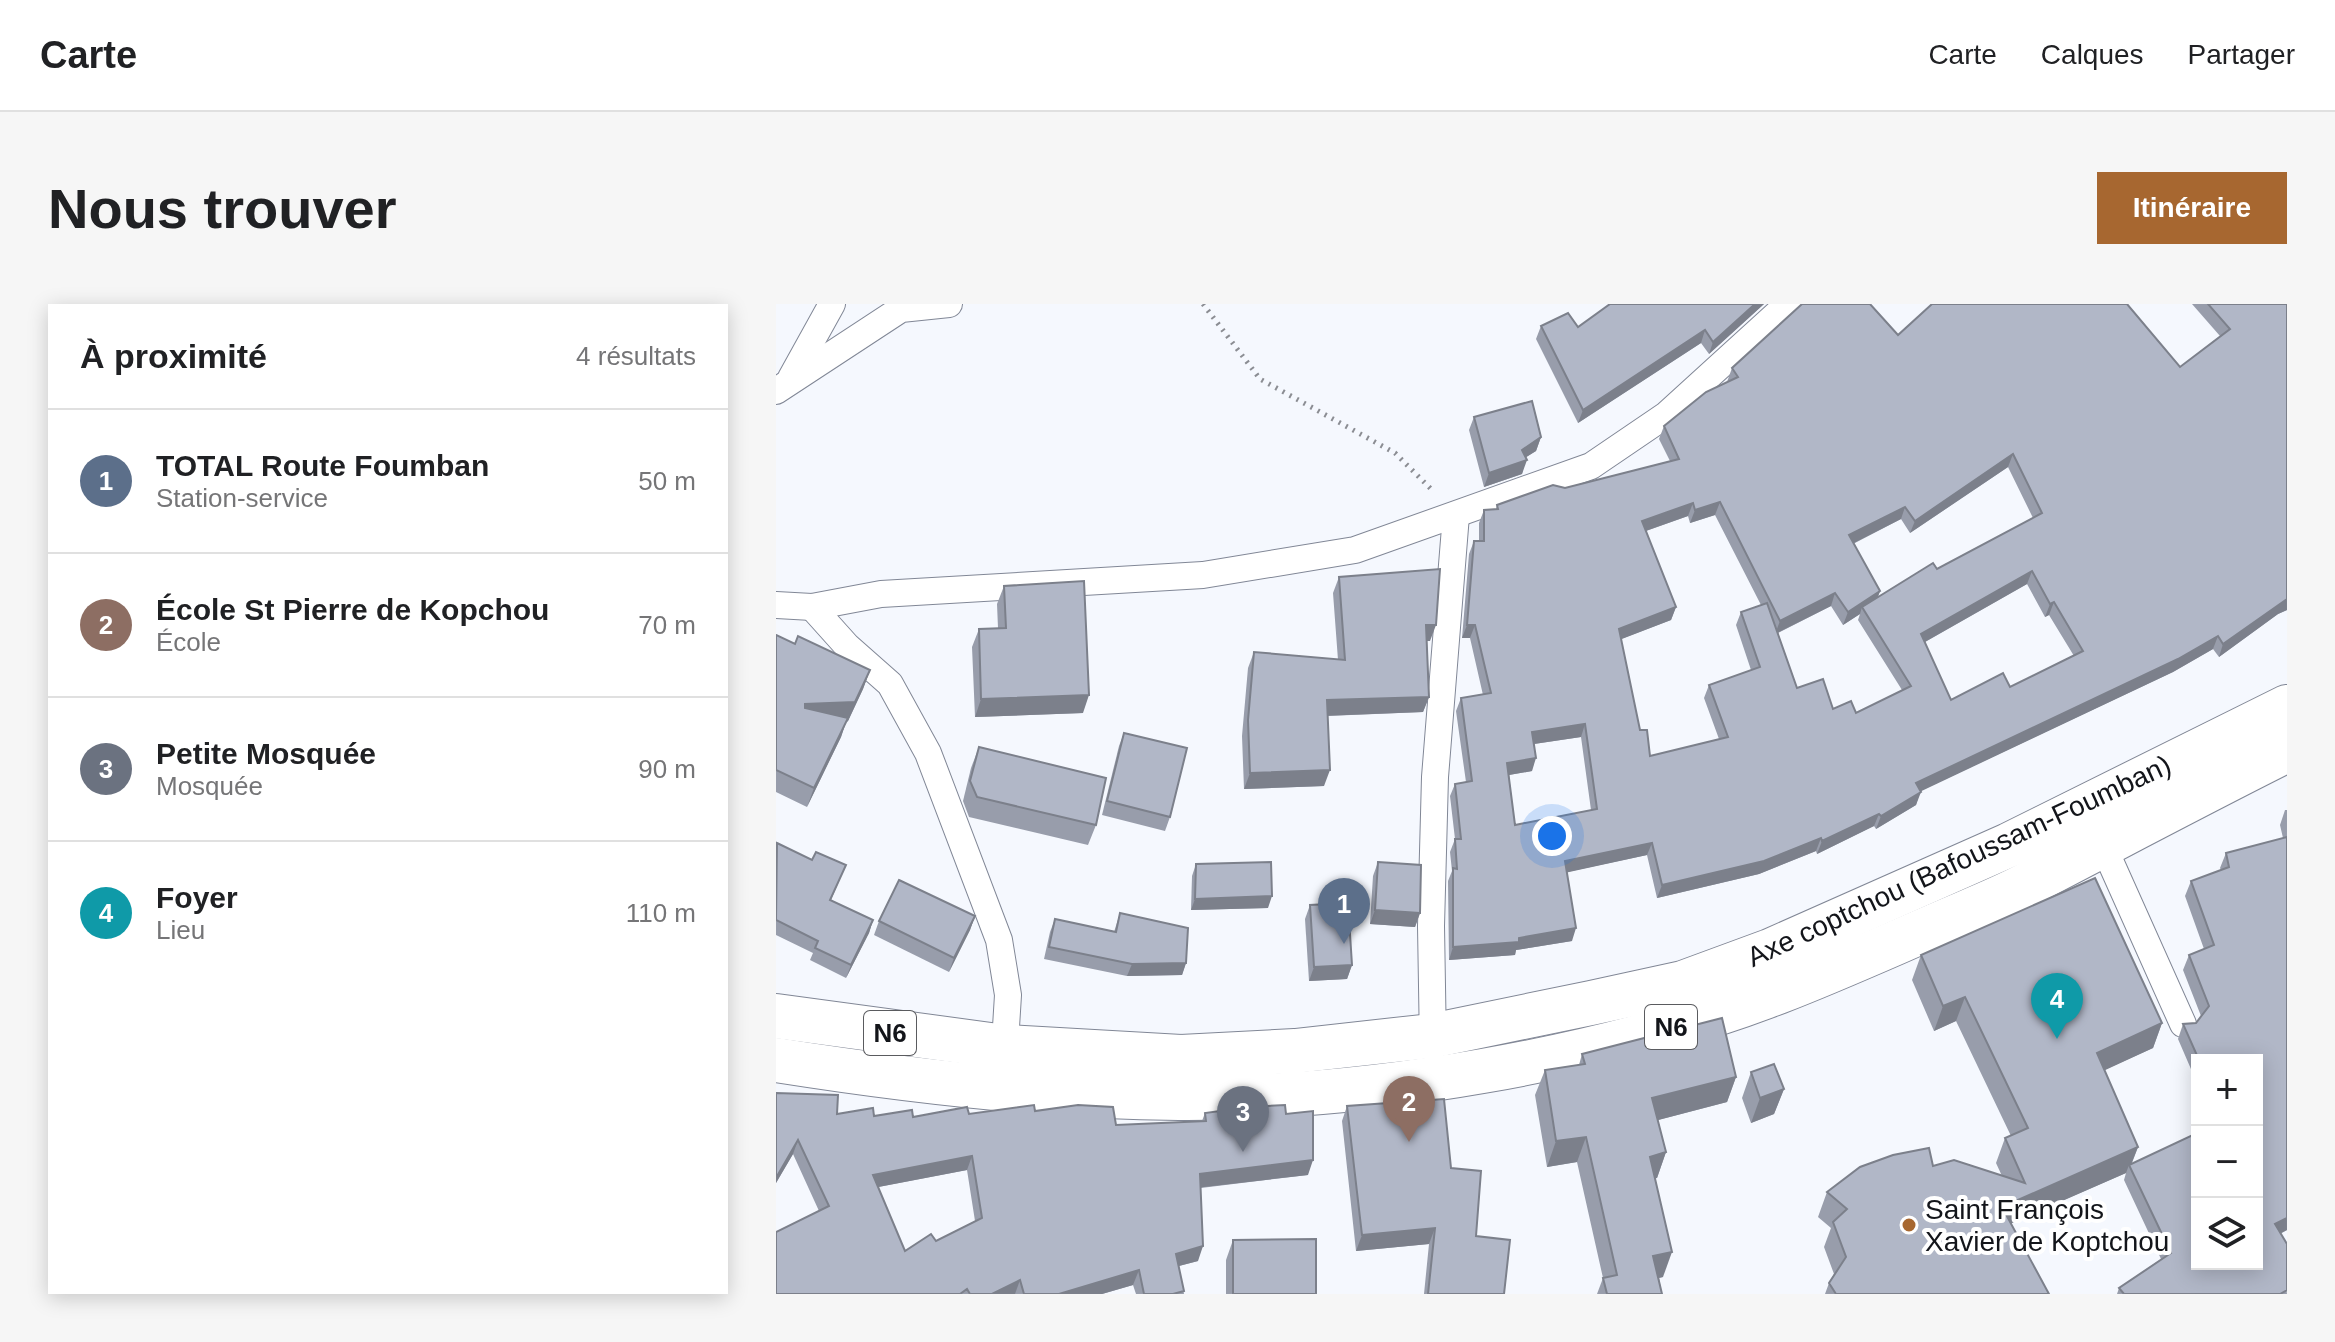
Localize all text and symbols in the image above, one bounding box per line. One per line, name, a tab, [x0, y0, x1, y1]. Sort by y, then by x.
text: Carte	[40, 34, 137, 76]
text: Carte	[1928, 39, 1997, 70]
text: Calques	[2041, 39, 2144, 70]
text: Partager	[2188, 39, 2295, 70]
button: Itinéraire	[2097, 172, 2287, 244]
text: Nous trouver	[48, 177, 397, 240]
text: À proximité	[80, 337, 267, 375]
text: 4 résultats	[576, 341, 696, 371]
text: TOTAL Route Foumban	[156, 449, 489, 482]
text: 1	[99, 466, 113, 496]
text: 50 m	[638, 466, 696, 496]
text: Station-service	[156, 483, 328, 513]
text: École St Pierre de Kopchou	[156, 593, 549, 626]
text: 2	[99, 610, 113, 640]
text: 70 m	[638, 610, 696, 640]
text: École	[156, 627, 221, 657]
text: Petite Mosquée	[156, 737, 376, 770]
street label: Axe coptchou (Bafoussam-Foumban)	[1742, 749, 2176, 973]
text: 3	[99, 754, 113, 784]
text: 90 m	[638, 754, 696, 784]
text: Mosquée	[156, 771, 263, 801]
your location	[1532, 816, 1572, 856]
pin: 1	[1318, 878, 1370, 944]
text: Foyer	[156, 881, 238, 914]
text: 4	[99, 898, 113, 928]
text: 110 m	[626, 898, 696, 928]
text: Lieu	[156, 915, 205, 945]
pin: 4	[2031, 973, 2083, 1039]
road number: N6	[1645, 1005, 1697, 1049]
road number: N6	[864, 1011, 916, 1055]
map controls	[2191, 1054, 2263, 1270]
button: +	[2191, 1054, 2263, 1126]
pin: 2	[1383, 1076, 1435, 1142]
pin: 3	[1217, 1086, 1269, 1152]
button: −	[2191, 1126, 2263, 1198]
place label: Saint François Xavier de Koptchou	[1925, 1194, 2169, 1257]
button: layers	[2191, 1198, 2263, 1270]
marker: Saint François Xavier de Koptchou	[1900, 1216, 1918, 1234]

